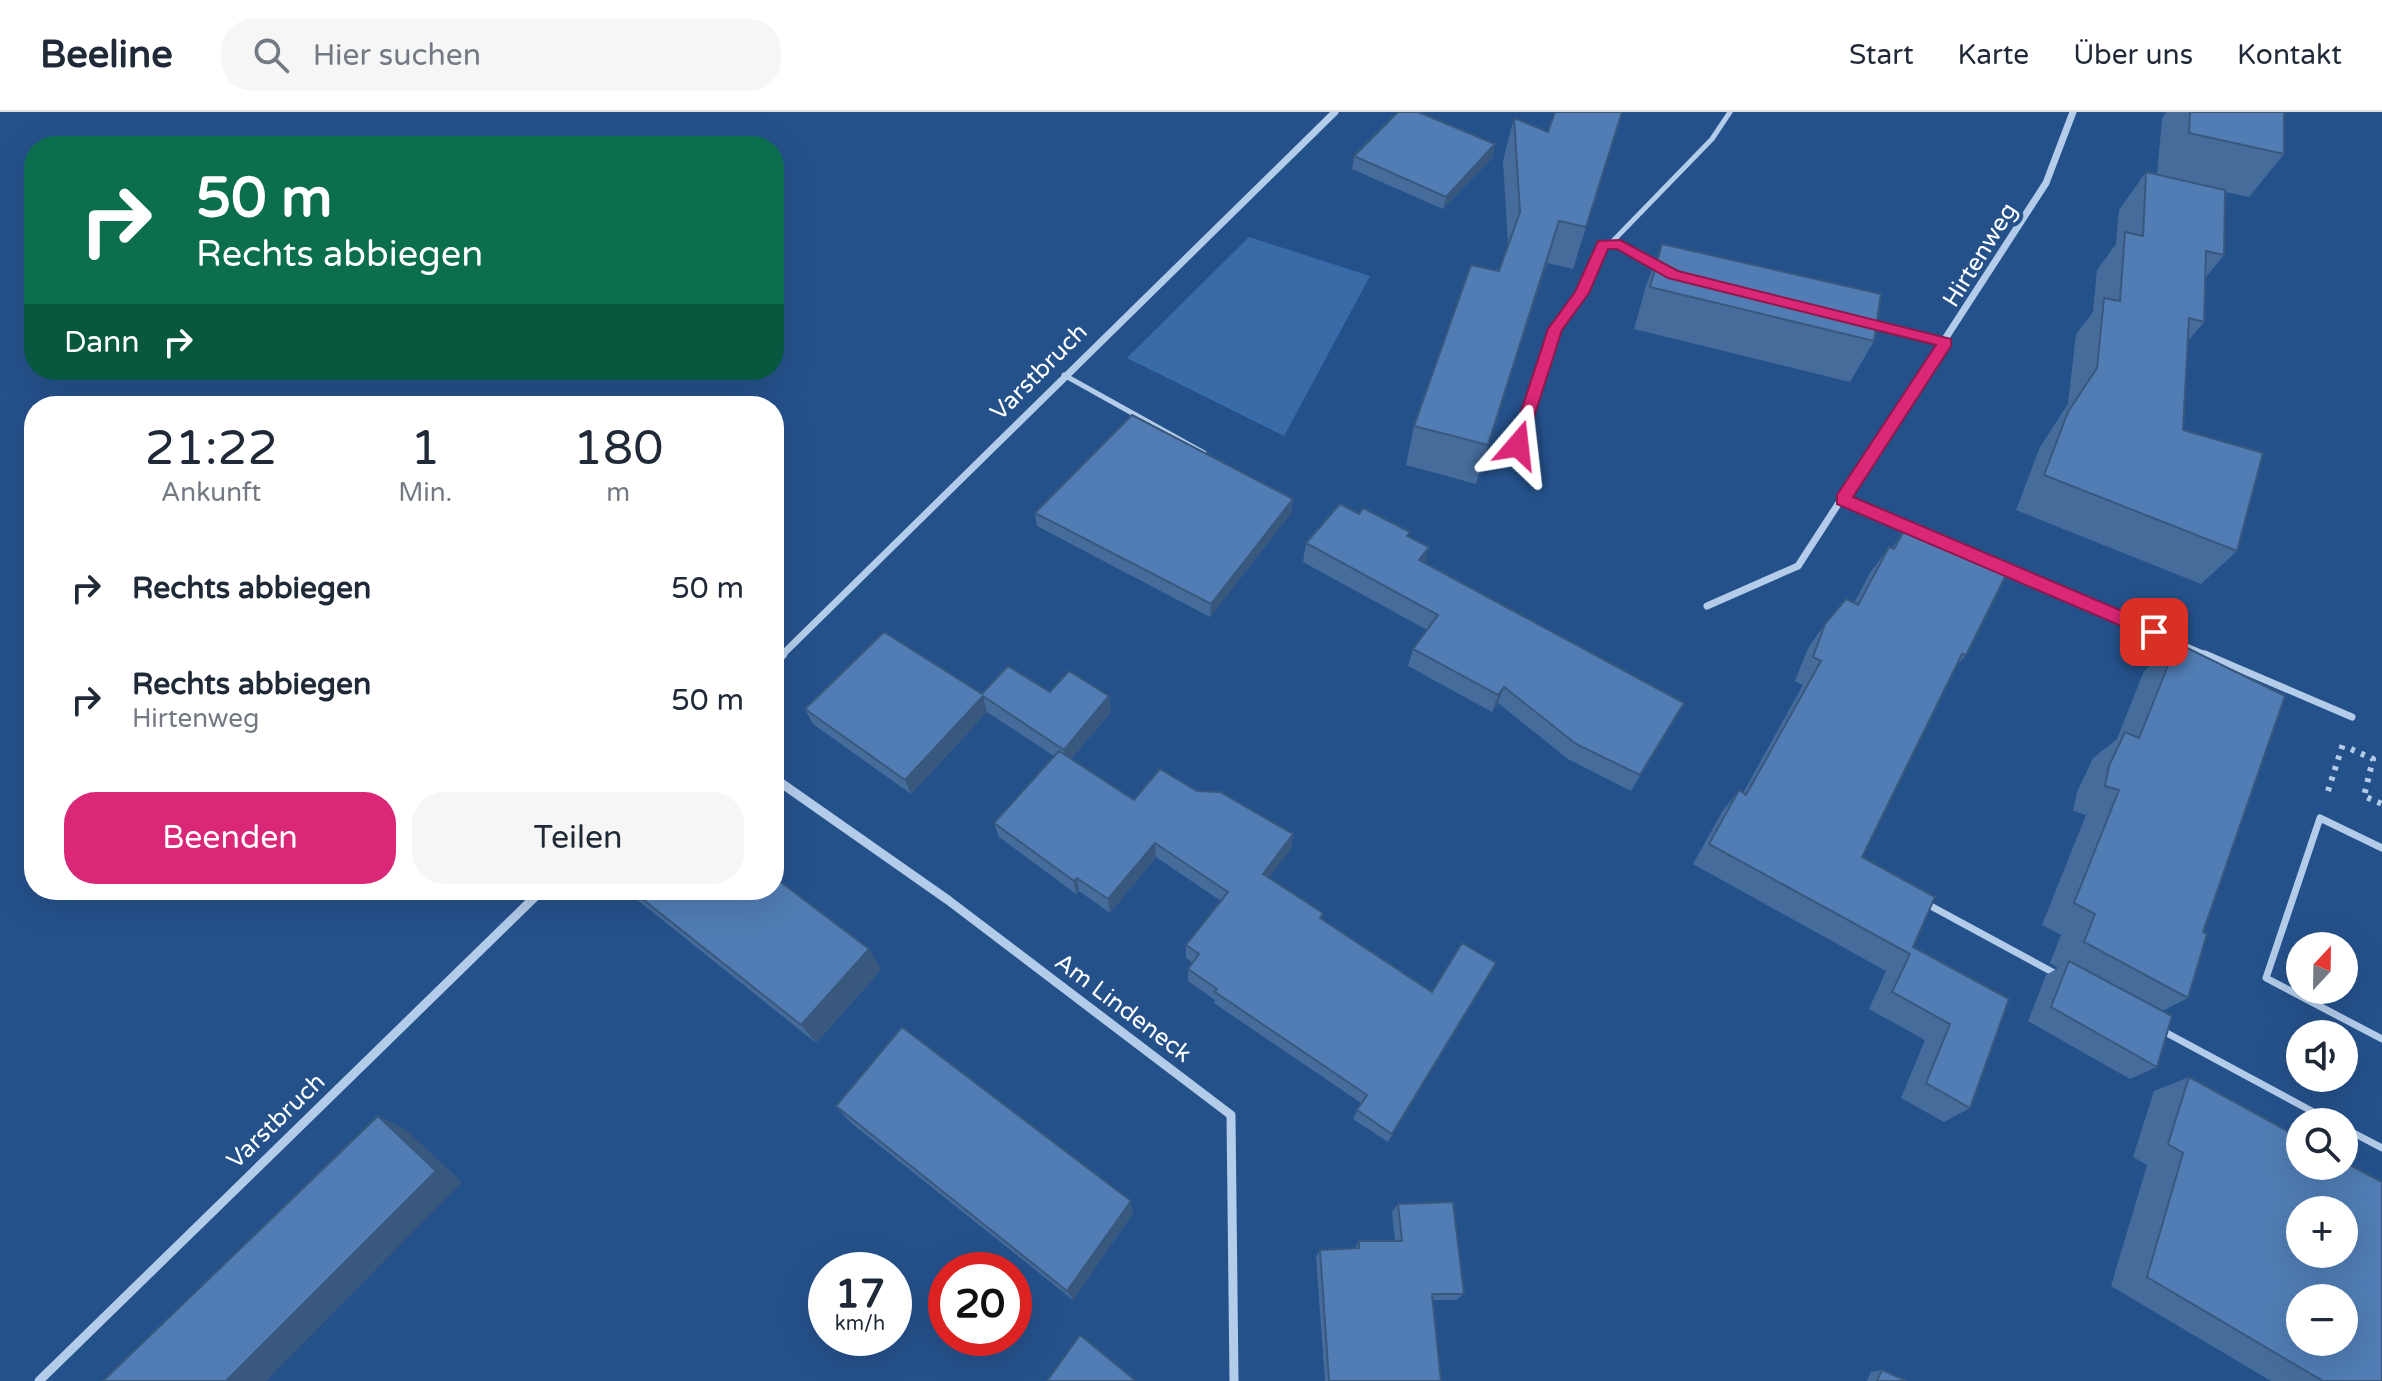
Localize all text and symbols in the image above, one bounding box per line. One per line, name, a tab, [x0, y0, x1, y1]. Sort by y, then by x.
search box	[221, 19, 781, 91]
text: Beeline	[40, 32, 173, 78]
icon: search	[249, 33, 293, 77]
text: Hier suchen	[313, 37, 481, 74]
text: Start	[1849, 38, 1914, 72]
text: Karte	[1958, 38, 2029, 72]
text: Über uns	[2073, 38, 2193, 72]
text: Kontakt	[2237, 38, 2342, 72]
text: 50 m	[196, 165, 332, 232]
icon: right	[64, 168, 168, 272]
street label: Hirtenweg	[1937, 197, 2023, 313]
text: Rechts abbiegen	[196, 233, 483, 276]
street label: Varstbruch	[985, 318, 1093, 426]
icon: right	[156, 320, 200, 364]
text: Dann	[64, 324, 140, 361]
position arrow	[1476, 403, 1560, 487]
text: 21:22	[145, 420, 278, 478]
text: 1	[410, 420, 440, 478]
text: 180	[573, 420, 663, 478]
text: Ankunft	[161, 477, 261, 508]
text: Min.	[398, 477, 452, 508]
text: m	[606, 477, 630, 508]
icon: right	[64, 566, 108, 610]
text: Rechts abbiegen	[132, 570, 371, 607]
text: 50 m	[671, 570, 744, 607]
pin	[2120, 598, 2188, 666]
icon: arrive	[2132, 610, 2176, 654]
text: Rechts abbiegen	[132, 666, 371, 703]
icon: right	[64, 678, 108, 722]
text: 50 m	[671, 682, 744, 719]
text: Hirtenweg	[132, 703, 259, 734]
button: Beenden	[64, 792, 396, 884]
button: Teilen	[412, 792, 744, 884]
north arrow	[2286, 932, 2358, 1004]
map controls	[2286, 932, 2358, 1356]
street label: Am Lindeneck	[1049, 947, 1197, 1069]
button: sound	[2286, 1020, 2358, 1092]
street label: Varstbruch	[221, 1067, 331, 1175]
button: search	[2286, 1108, 2358, 1180]
button: +	[2286, 1196, 2358, 1268]
speed limit sign: 20	[928, 1252, 1032, 1356]
text: 17	[835, 1270, 885, 1318]
button: −	[2286, 1284, 2358, 1356]
text: km/h	[835, 1312, 885, 1336]

